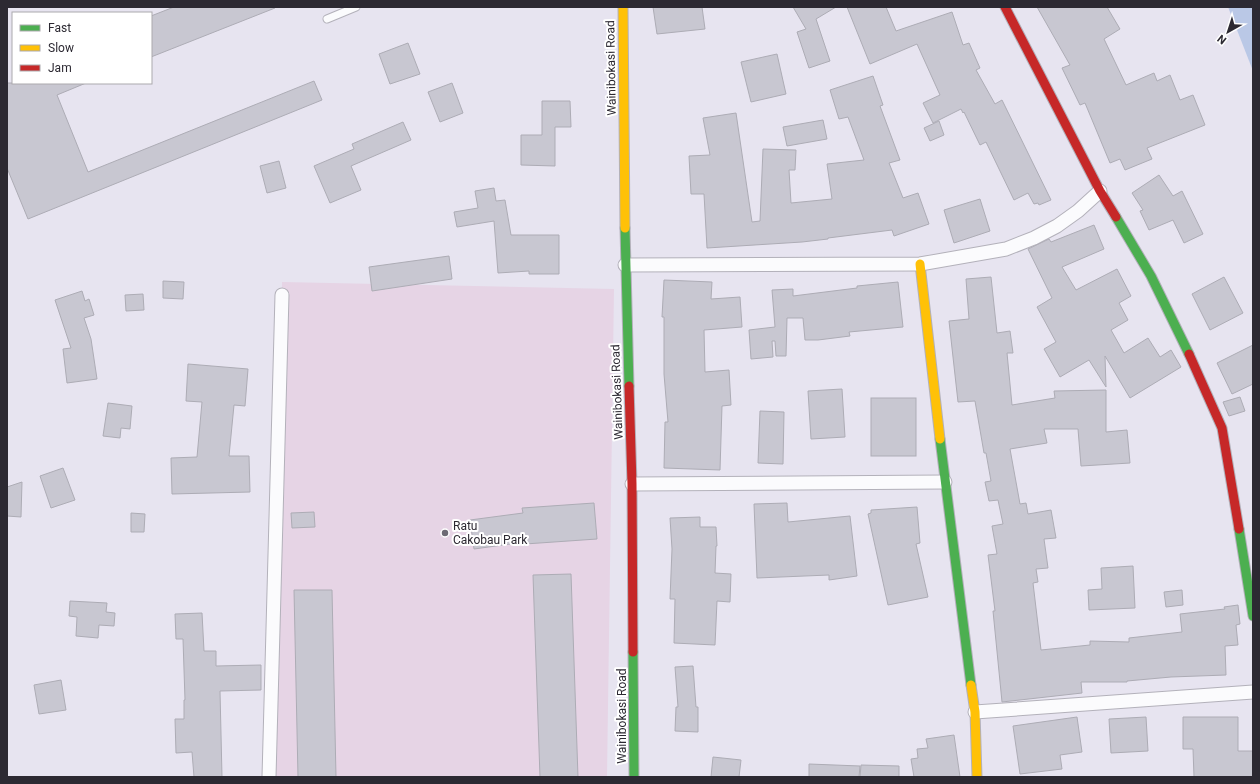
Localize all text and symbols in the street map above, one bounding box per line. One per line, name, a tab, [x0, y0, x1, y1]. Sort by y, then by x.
legend	[12, 12, 152, 84]
north arrow	[1208, 12, 1248, 52]
street label: Wainibokasi Road	[603, 20, 619, 116]
text: Fast	[48, 21, 71, 35]
text: N	[1215, 32, 1229, 47]
text: Slow	[48, 41, 74, 55]
text: Jam	[48, 61, 72, 75]
street label: Wainibokasi Road	[608, 344, 626, 440]
place label: Ratu Cakobau Park	[453, 519, 528, 547]
marker: Ratu Cakobau Park	[440, 528, 450, 538]
street label: Wainibokasi Road	[615, 668, 629, 764]

